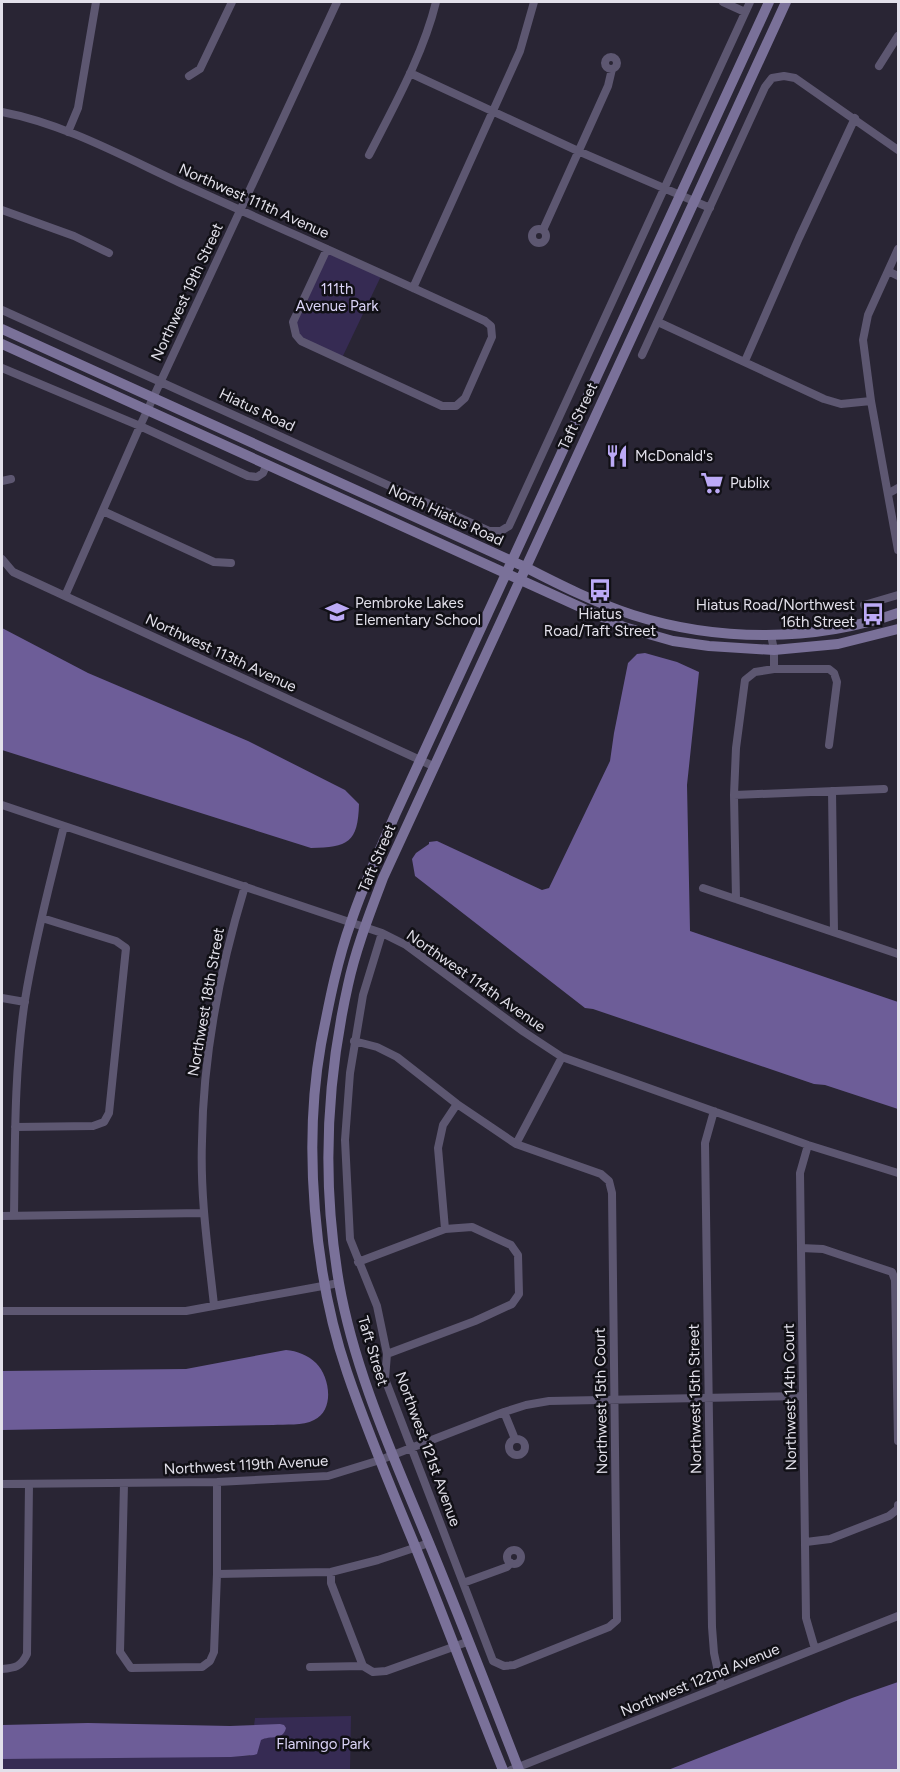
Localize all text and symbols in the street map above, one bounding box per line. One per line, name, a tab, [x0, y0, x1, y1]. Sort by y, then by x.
street label: Northwest 111th Avenue	[176, 160, 332, 242]
street label: Northwest 19th Street	[147, 220, 227, 364]
park label: 111th Avenue Park	[296, 280, 379, 315]
street label: Taft Street	[555, 379, 601, 452]
street label: Hiatus Road	[216, 385, 298, 435]
restaurant icon: McDonald's	[604, 443, 630, 469]
place label: McDonald's	[635, 447, 713, 465]
supermarket icon: Publix	[699, 470, 725, 496]
place label: Publix	[730, 474, 770, 492]
street label: North Hiatus Road	[386, 480, 506, 550]
bus stop icon: Hiatus Road/Taft Street	[587, 577, 613, 603]
place label: Pembroke Lakes Elementary School	[355, 594, 481, 629]
place label: Hiatus Road/Northwest 16th Street	[696, 596, 855, 631]
school or university icon: Pembroke Lakes Elementary School	[324, 599, 350, 625]
bus stop icon: Hiatus Road/Northwest 16th Street	[860, 601, 886, 627]
place label: Hiatus Road/Taft Street	[544, 605, 656, 640]
street label: Northwest 113th Avenue	[143, 610, 299, 696]
street label: Taft Street	[355, 821, 399, 895]
street label: Northwest 18th Street	[184, 926, 228, 1078]
street label: Northwest 114th Avenue	[403, 926, 549, 1036]
street label: Taft Street	[354, 1314, 392, 1388]
street label: Northwest 14th Court	[780, 1323, 800, 1471]
street label: Northwest 15th Street	[685, 1324, 705, 1474]
street label: Northwest 15th Court	[591, 1327, 611, 1474]
street label: Northwest 121st Avenue	[392, 1369, 464, 1529]
street label: Northwest 119th Avenue	[163, 1452, 329, 1478]
street label: Northwest 122nd Avenue	[618, 1640, 782, 1720]
park label: Flamingo Park	[276, 1735, 370, 1753]

